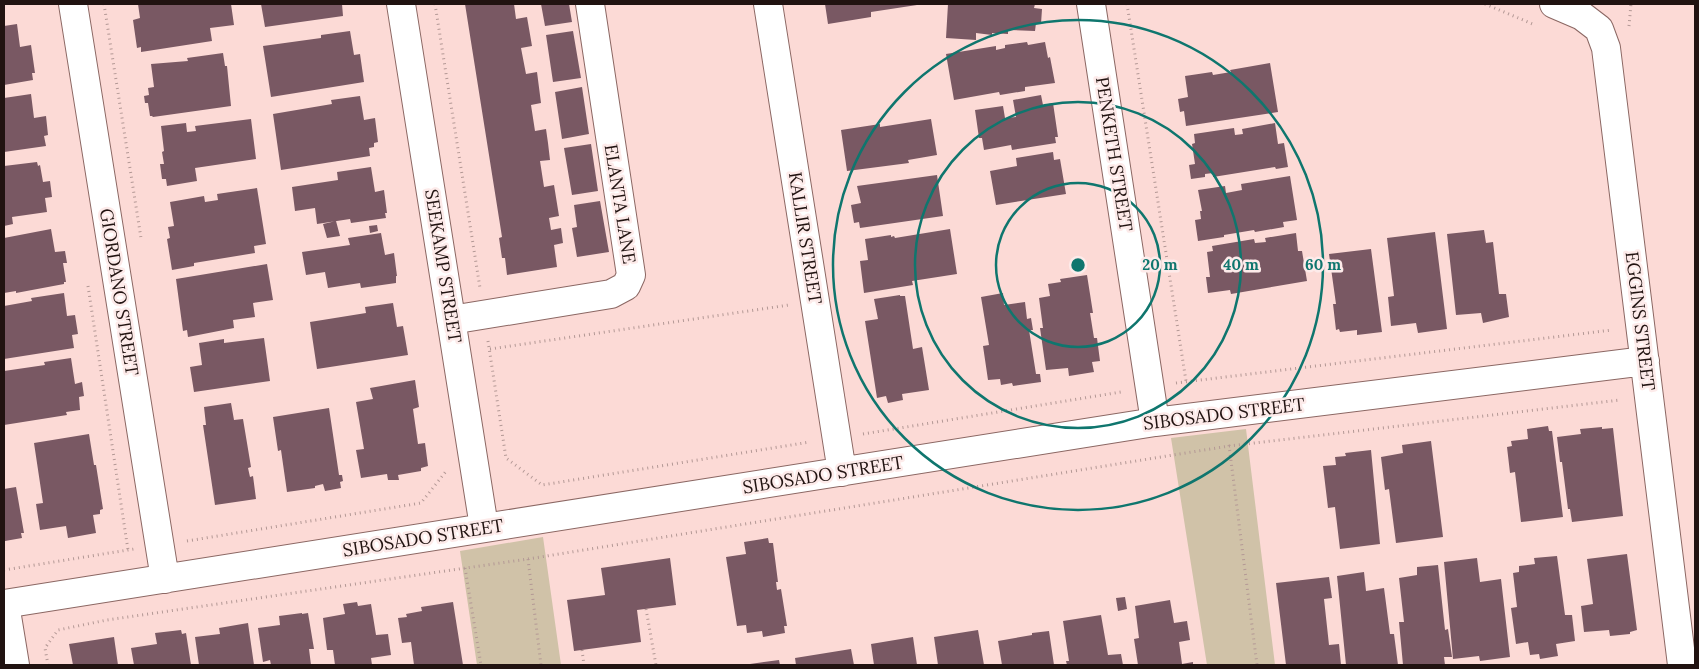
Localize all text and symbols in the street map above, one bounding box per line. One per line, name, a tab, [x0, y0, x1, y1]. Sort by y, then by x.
street label: PENKETH STREET	[1091, 75, 1138, 233]
street label: ELANTA LANE	[600, 142, 641, 265]
street label: KALLIR STREET	[784, 170, 827, 306]
street label: SEEKAMP STREET	[420, 187, 467, 345]
street label: GIORDANO STREET	[95, 207, 144, 378]
street label: EGGINS STREET	[1621, 250, 1660, 392]
text: 20 m	[1142, 255, 1178, 274]
text: 40 m	[1223, 255, 1259, 274]
text: 60 m	[1305, 255, 1341, 274]
centre of rings	[1069, 256, 1087, 274]
street label: SIBOSADO STREET	[1142, 392, 1306, 435]
street label: SIBOSADO STREET	[741, 450, 905, 499]
street label: SIBOSADO STREET	[341, 513, 505, 562]

